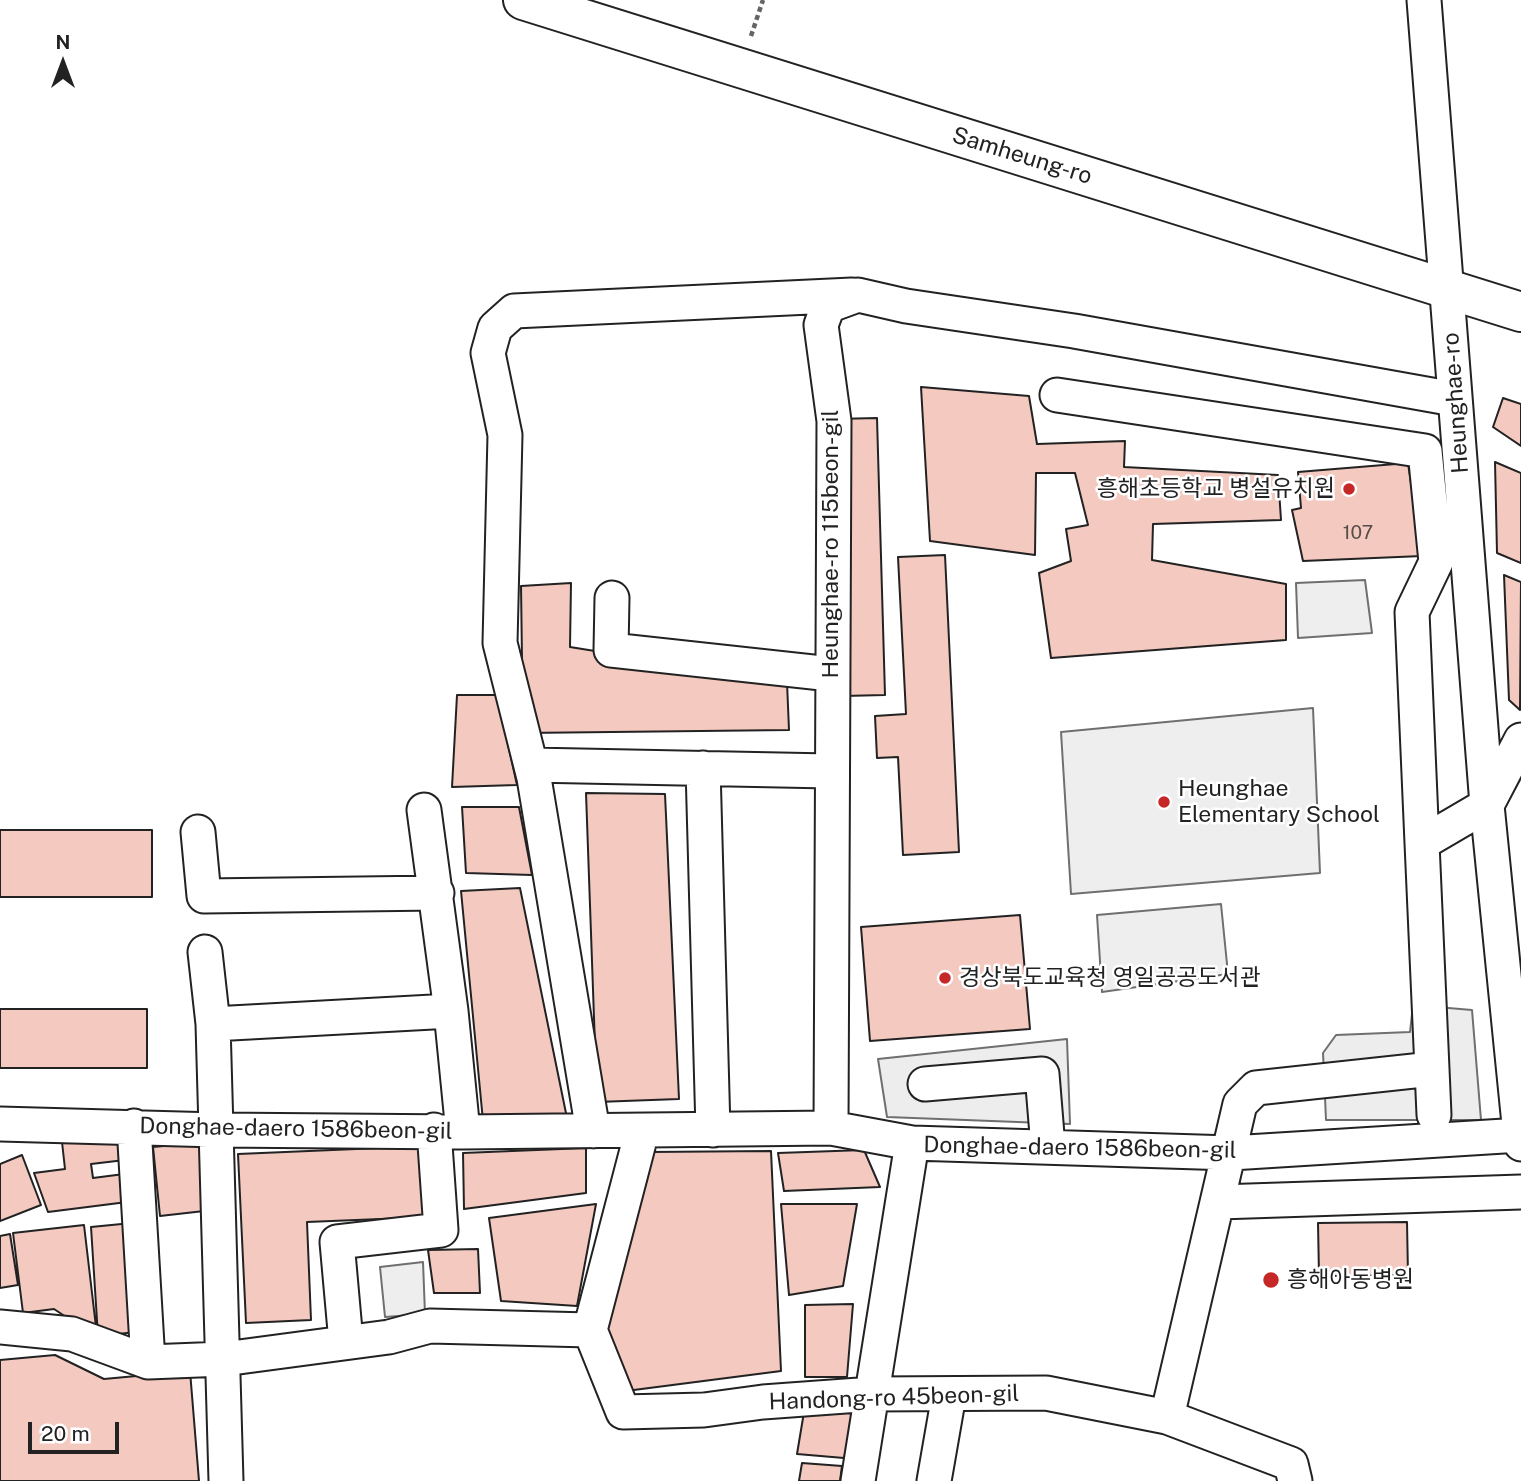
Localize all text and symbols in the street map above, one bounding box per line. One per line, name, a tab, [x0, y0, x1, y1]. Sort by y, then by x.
north arrow	[28, 28, 98, 98]
text: N	[56, 31, 70, 53]
street label: Samheung-ro	[949, 122, 1095, 190]
street label: Heunghae-ro	[1437, 332, 1475, 474]
street label: Heunghae-ro 115beon-gil	[817, 409, 845, 679]
place label: 흥해초등학교 병설유치원	[1097, 475, 1335, 503]
marker: 흥해초등학교 병설유치원	[1341, 481, 1357, 497]
house number: 107	[1343, 522, 1373, 544]
place label: Heunghae Elementary School	[1178, 775, 1380, 829]
marker: Heunghae Elementary School	[1156, 794, 1172, 810]
place label: 경상북도교육청 영일공공도서관	[959, 964, 1261, 992]
marker: 경상북도교육청 영일공공도서관	[937, 970, 953, 986]
street label: Donghae-daero 1586beon-gil	[139, 1112, 453, 1146]
street label: Donghae-daero 1586beon-gil	[923, 1131, 1237, 1165]
place label: 흥해아동병원	[1287, 1266, 1414, 1294]
marker: 흥해아동병원	[1261, 1270, 1281, 1290]
street label: Handong-ro 45beon-gil	[768, 1380, 1020, 1416]
scale bar	[32, 1408, 122, 1452]
text: 20 m	[41, 1421, 90, 1446]

